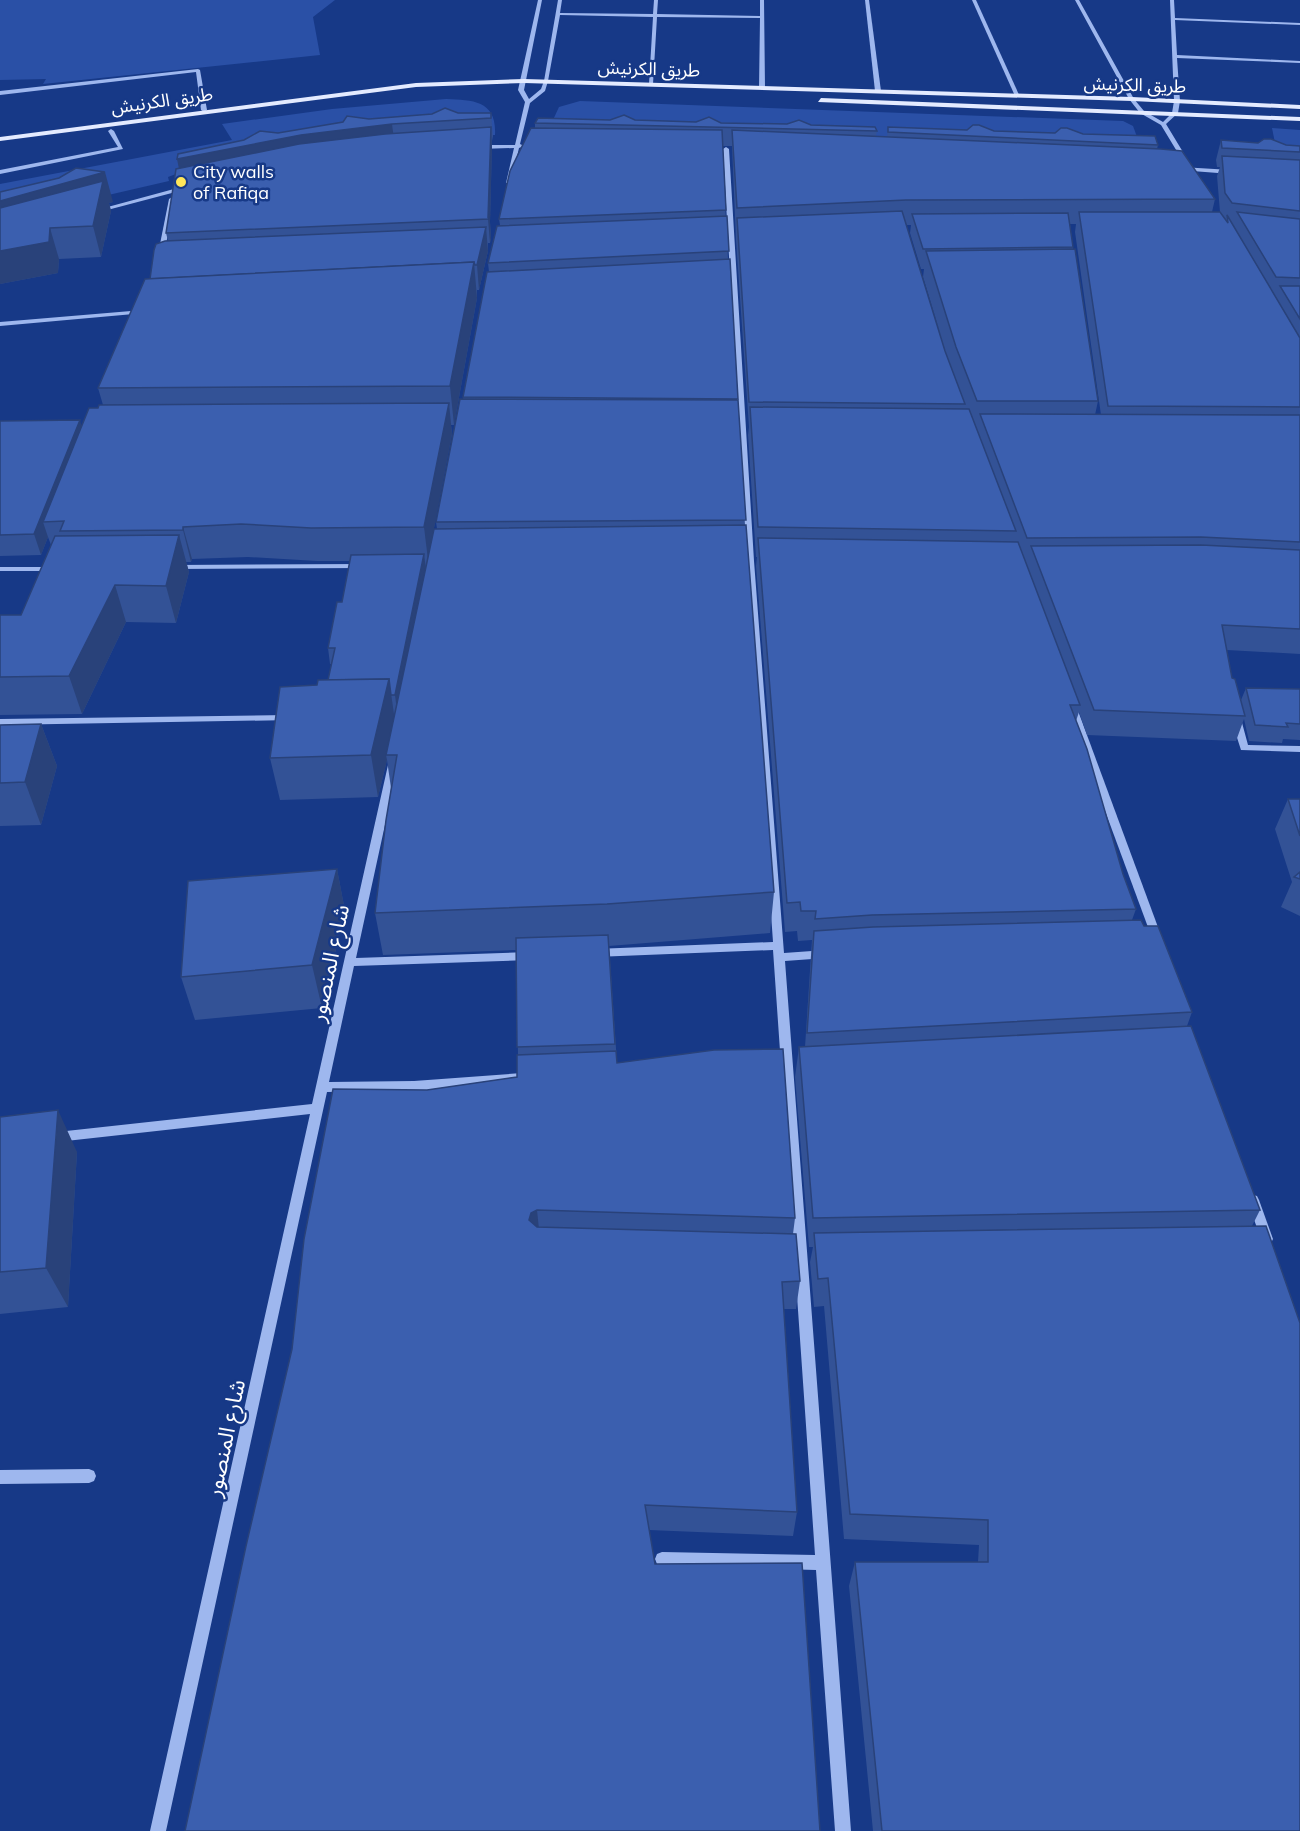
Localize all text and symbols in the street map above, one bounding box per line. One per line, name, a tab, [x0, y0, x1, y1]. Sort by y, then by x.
street label: طريق الكرنيش	[597, 55, 701, 82]
street label: طريق الكرنيش	[1083, 71, 1187, 98]
street label: طريق الكرنيش	[110, 82, 214, 119]
place label: City walls of Rafiqa	[193, 160, 274, 204]
marker: City walls of Rafiqa	[174, 175, 188, 189]
street label: شارع المنصور	[303, 902, 358, 1026]
street label: شارع المنصور	[199, 1377, 254, 1501]

